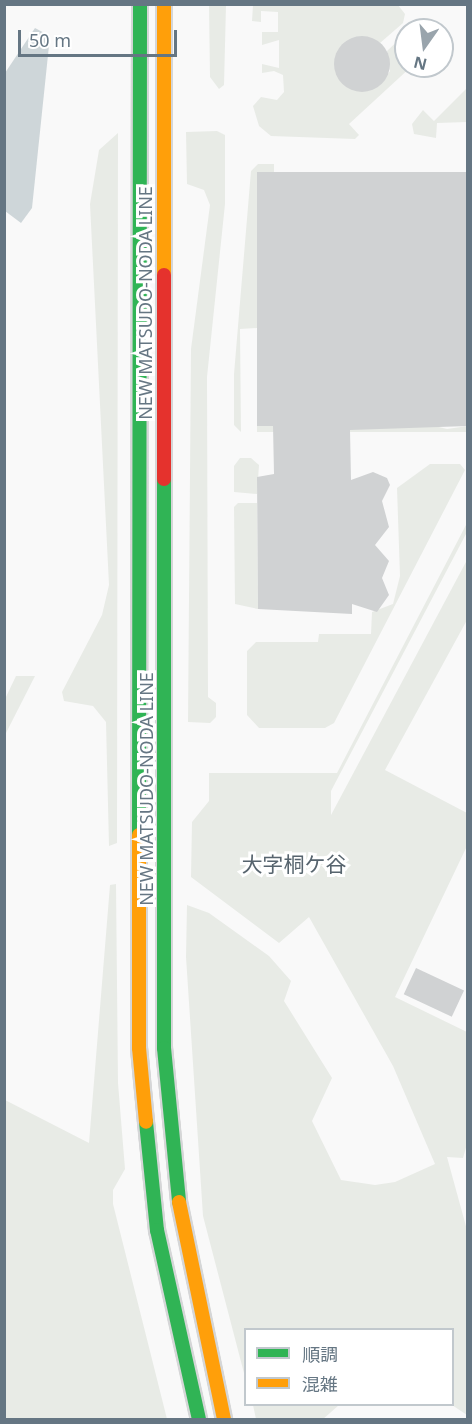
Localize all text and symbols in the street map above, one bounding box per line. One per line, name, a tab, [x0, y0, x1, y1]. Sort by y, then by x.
scale bar	[21, 18, 180, 56]
north arrow	[394, 18, 454, 78]
text: 50 m	[29, 28, 71, 52]
text: N	[411, 51, 429, 76]
street label: NEW MATSUDO-NODA LINE	[134, 186, 156, 420]
street label: NEW MATSUDO-NODA LINE	[135, 672, 157, 906]
district label: 大字桐ケ谷	[242, 851, 346, 877]
legend	[244, 1328, 454, 1406]
text: 順調	[302, 1342, 338, 1366]
text: 混雑	[302, 1372, 338, 1396]

